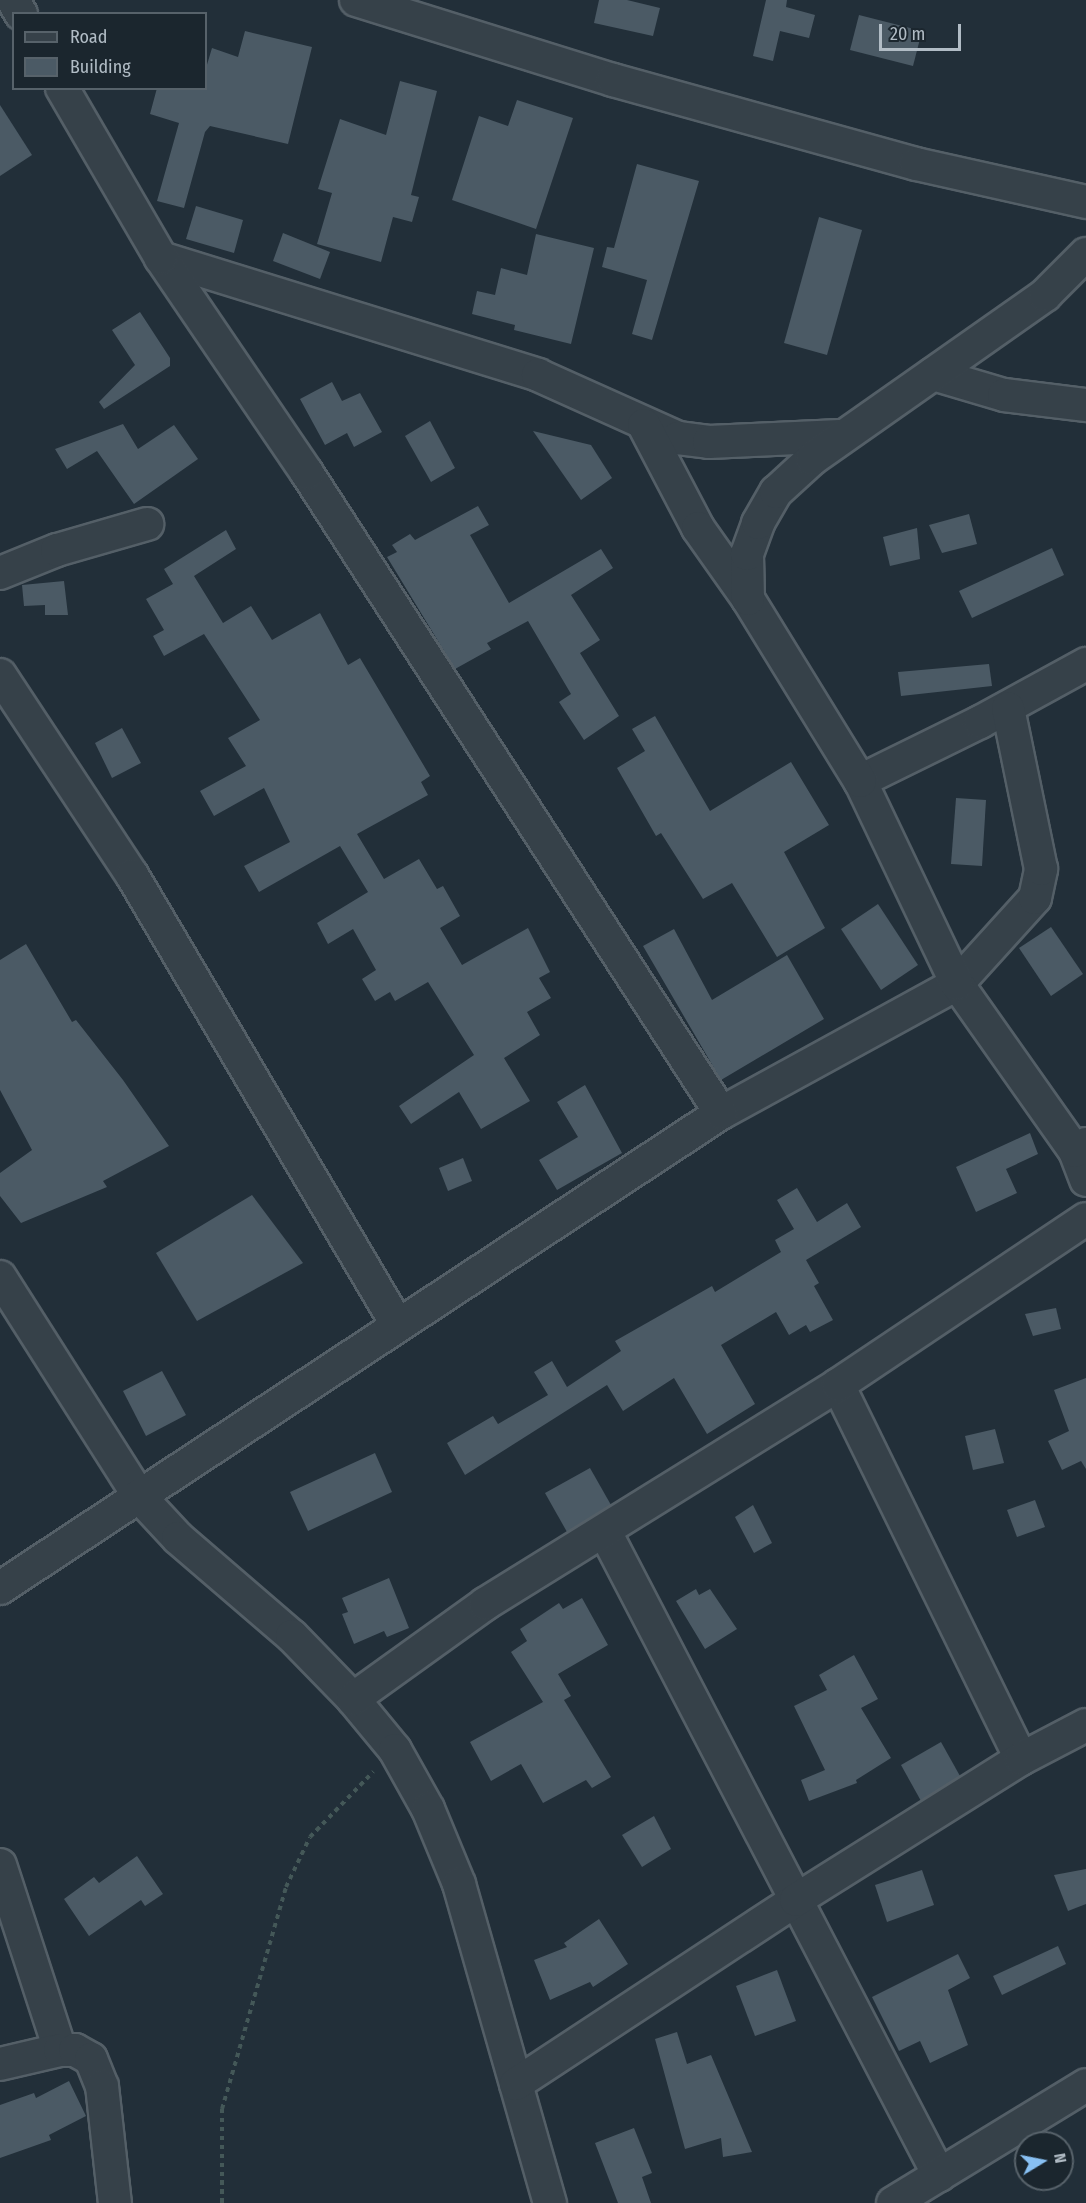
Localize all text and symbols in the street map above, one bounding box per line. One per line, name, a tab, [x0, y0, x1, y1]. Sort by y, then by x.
legend	[12, 12, 207, 90]
scale bar	[882, 12, 964, 50]
text: 20 m	[890, 23, 925, 45]
text: Road	[70, 26, 107, 48]
text: Building	[70, 56, 131, 78]
north arrow	[1014, 2131, 1074, 2191]
text: N	[1050, 2152, 1070, 2165]

